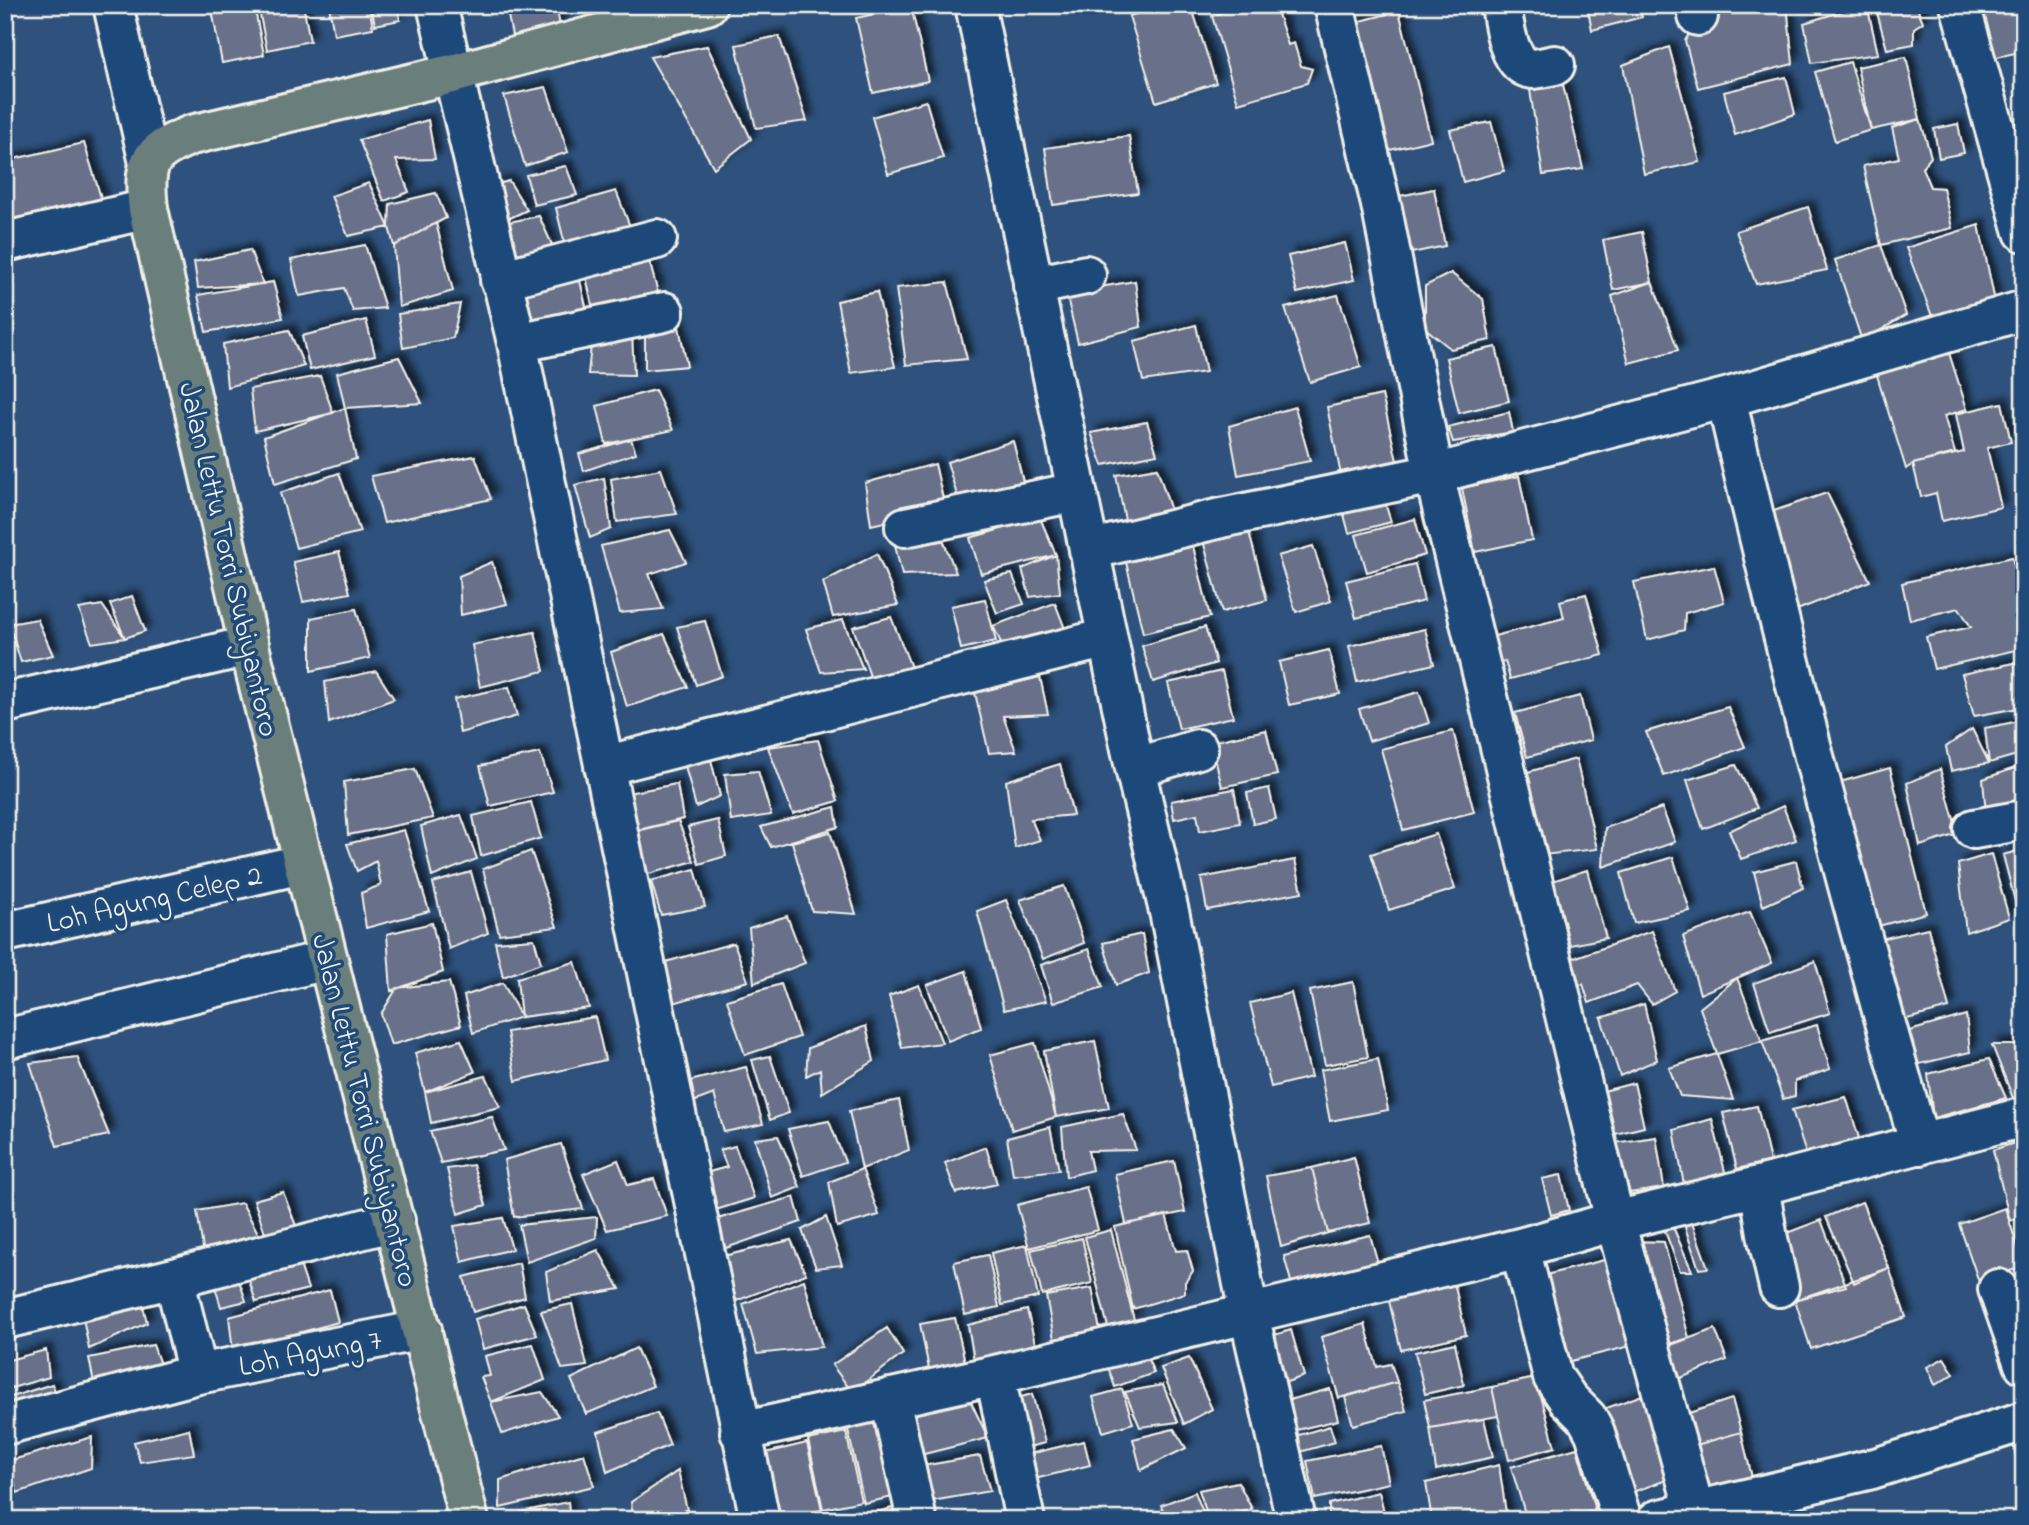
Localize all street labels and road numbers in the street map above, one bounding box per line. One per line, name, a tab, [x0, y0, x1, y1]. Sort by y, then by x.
street label: Jalan Lettu Torri Subiyantoro	[165, 378, 289, 741]
street label: Loh Agung Celep 2	[43, 855, 267, 947]
street label: Jalan Lettu Torri Subiyantoro	[298, 930, 428, 1292]
street label: Loh Agung 7	[235, 1320, 386, 1390]

